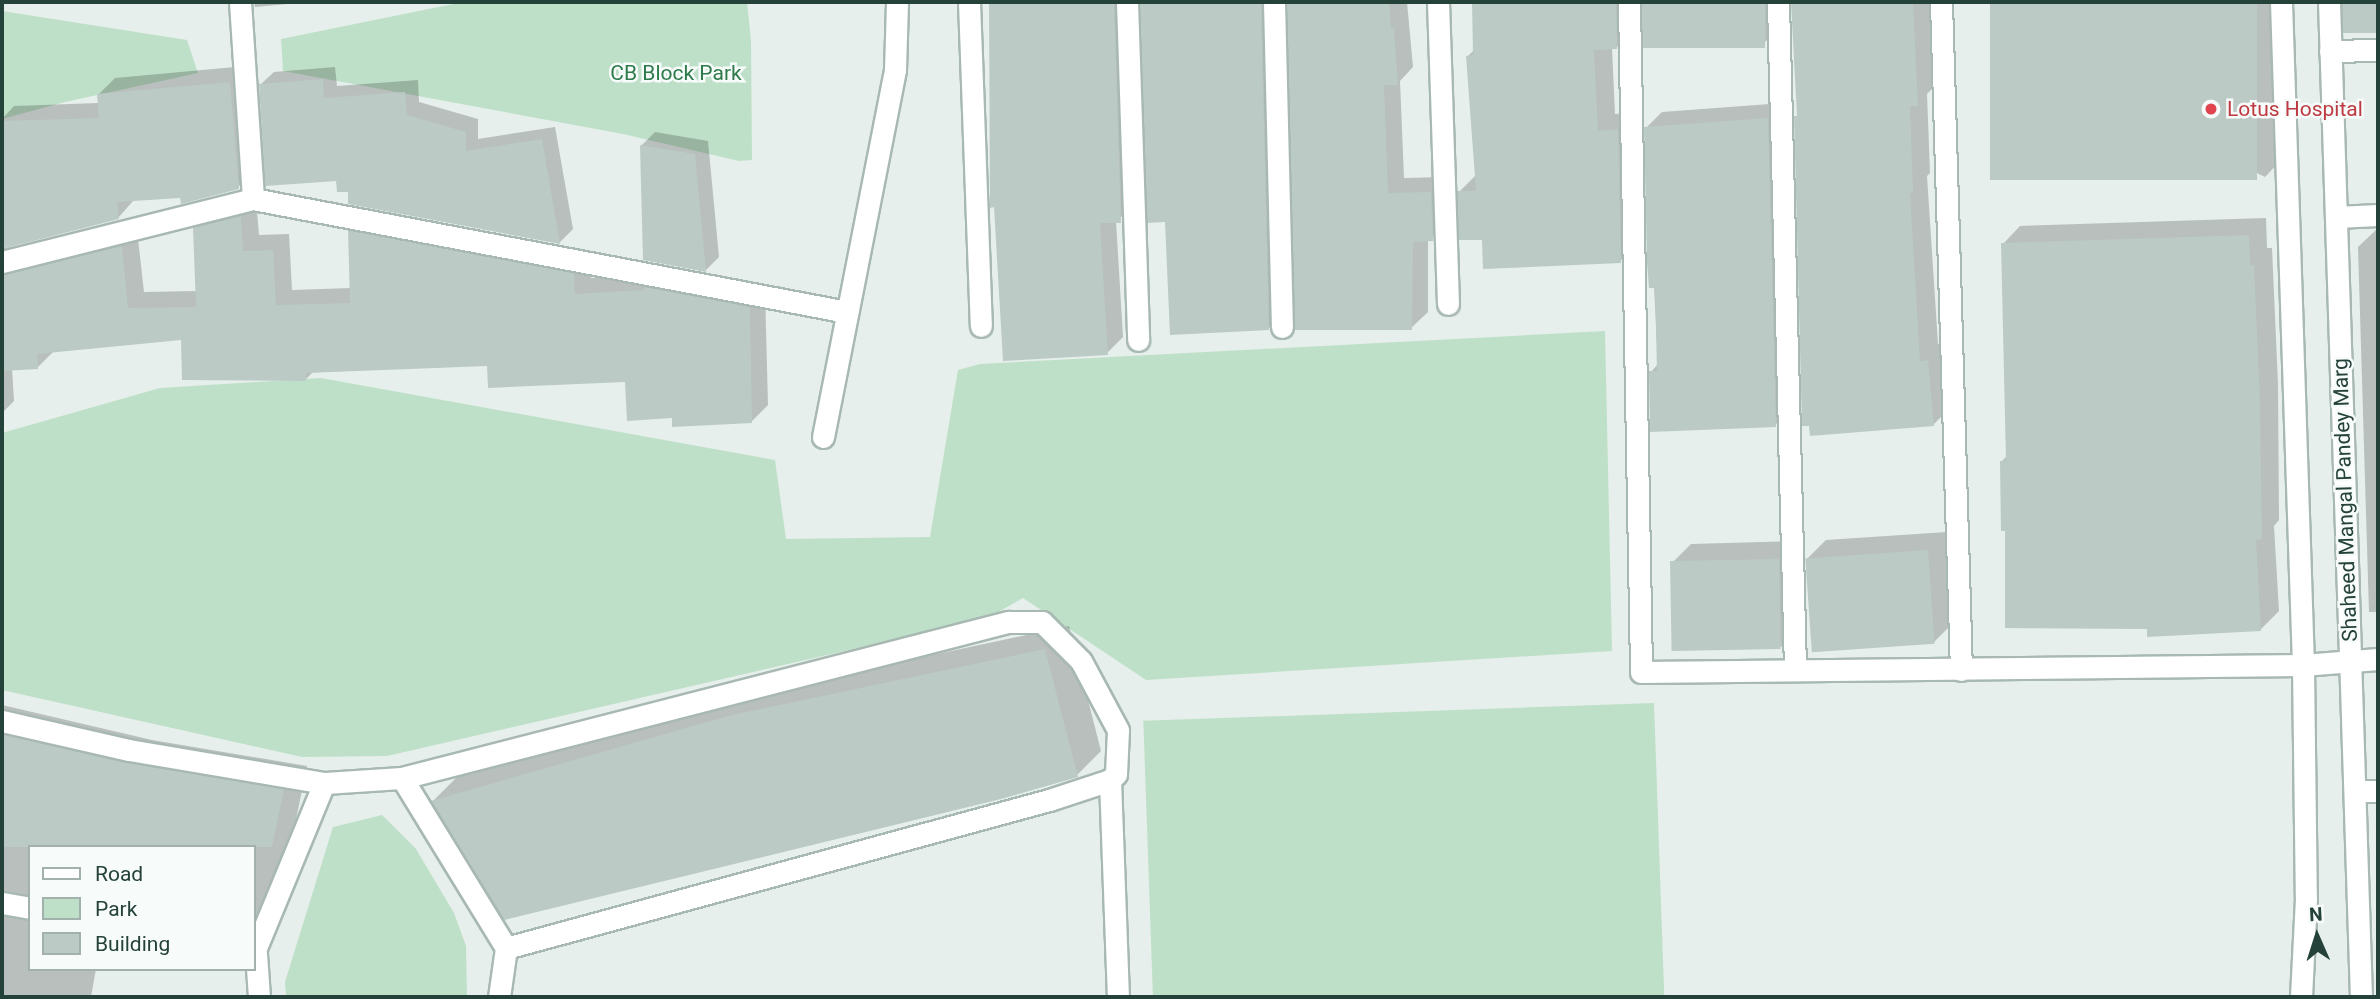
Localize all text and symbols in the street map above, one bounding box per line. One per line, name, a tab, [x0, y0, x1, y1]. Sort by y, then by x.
park label: CB Block Park	[610, 60, 742, 86]
place label: Lotus Hospital	[2227, 96, 2363, 122]
marker: Lotus Hospital	[2201, 99, 2221, 119]
street label: Shaheed Mangal Pandey Marg	[2327, 358, 2363, 642]
legend	[28, 845, 256, 971]
text: Road	[95, 862, 143, 886]
text: Park	[95, 897, 137, 921]
north arrow	[2282, 901, 2352, 971]
text: N	[2309, 903, 2323, 926]
text: Building	[95, 932, 170, 956]

